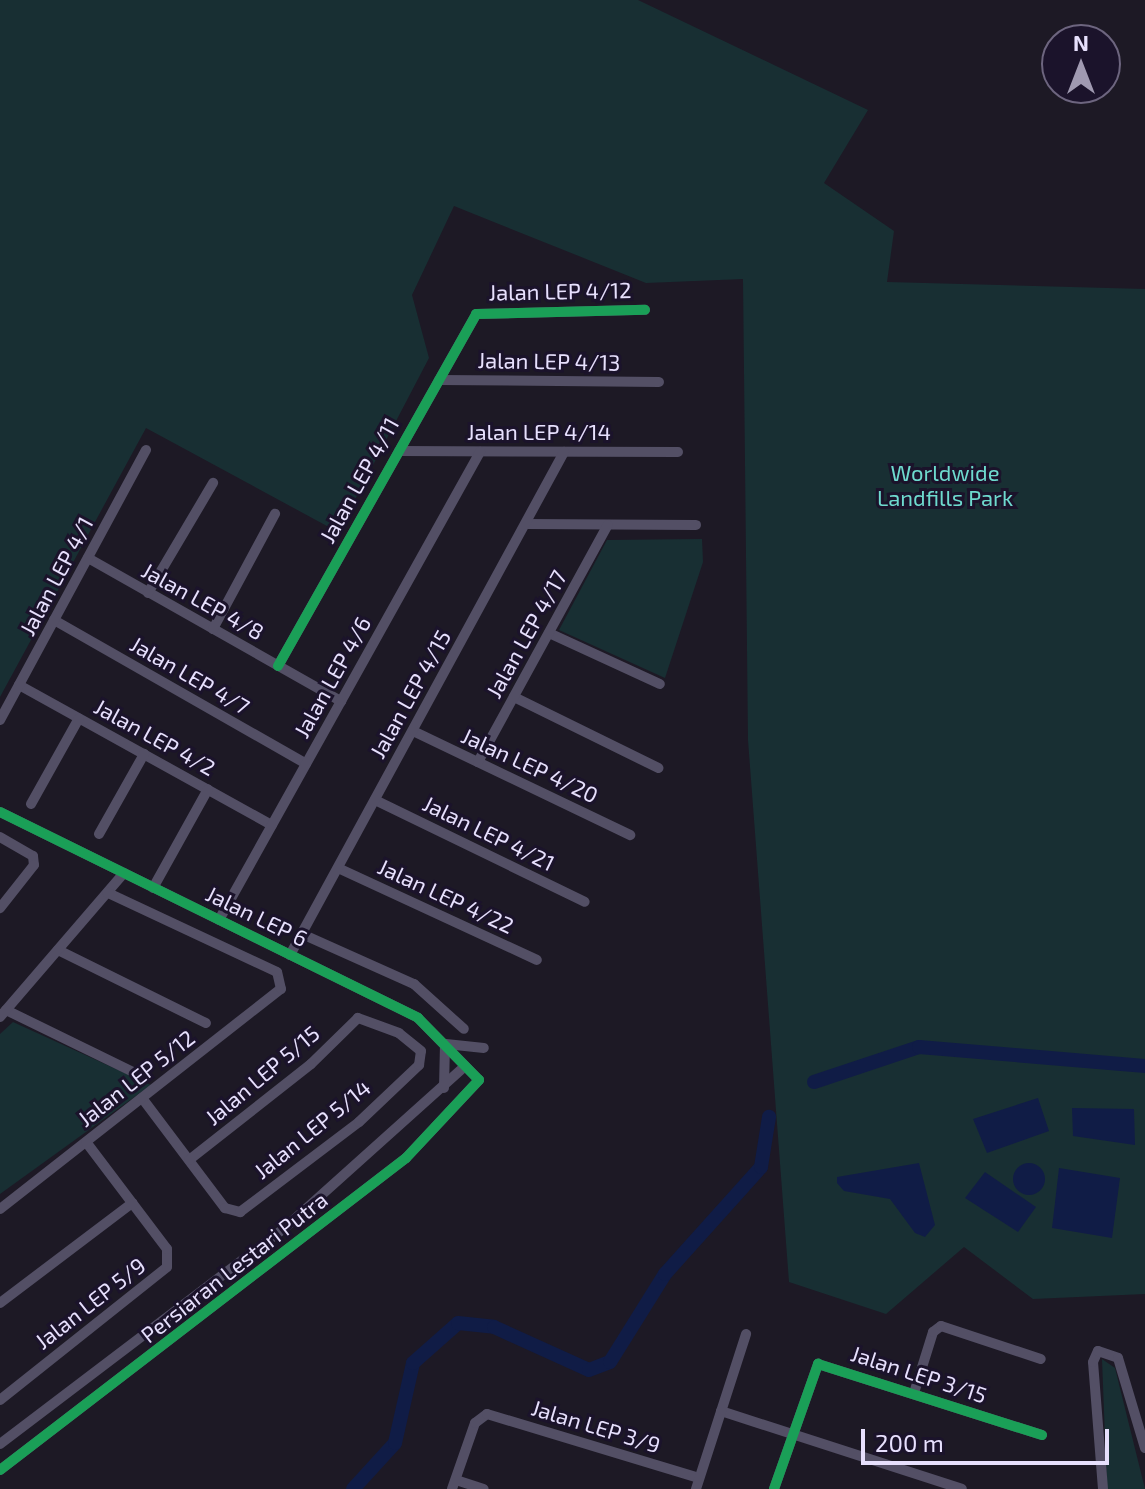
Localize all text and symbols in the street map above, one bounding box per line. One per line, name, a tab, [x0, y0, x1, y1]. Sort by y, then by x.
north arrow	[1041, 24, 1121, 104]
text: N	[1073, 29, 1089, 55]
street label: Jalan LEP 4/12	[488, 277, 632, 305]
street label: Jalan LEP 4/13	[477, 347, 621, 375]
street label: Jalan LEP 4/11	[314, 412, 404, 548]
street label: Jalan LEP 4/14	[467, 419, 611, 445]
park label: Worldwide Landfills Park	[877, 459, 1013, 510]
street label: Jalan LEP 4/1	[14, 512, 98, 640]
street label: Jalan LEP 4/8	[137, 557, 269, 645]
street label: Jalan LEP 4/17	[480, 565, 572, 703]
street label: Jalan LEP 4/6	[288, 612, 376, 742]
street label: Jalan LEP 4/15	[364, 625, 456, 763]
street label: Jalan LEP 4/7	[126, 630, 254, 720]
street label: Jalan LEP 4/2	[90, 693, 220, 781]
street label: Jalan LEP 4/20	[457, 722, 603, 808]
street label: Jalan LEP 4/21	[419, 790, 559, 876]
street label: Jalan LEP 4/22	[374, 853, 518, 939]
street label: Jalan LEP 6	[202, 880, 312, 952]
street label: Jalan LEP 5/15	[199, 1020, 325, 1130]
street label: Jalan LEP 5/12	[72, 1024, 200, 1132]
street label: Jalan LEP 5/14	[248, 1074, 376, 1184]
street label: Persiaran Lestari Putra	[135, 1186, 333, 1348]
street label: Jalan LEP 5/9	[29, 1252, 151, 1354]
street label: Jalan LEP 3/15	[848, 1340, 990, 1408]
street label: Jalan LEP 3/9	[528, 1394, 664, 1458]
scale bar	[865, 1413, 1113, 1463]
text: 200 m	[875, 1428, 944, 1457]

